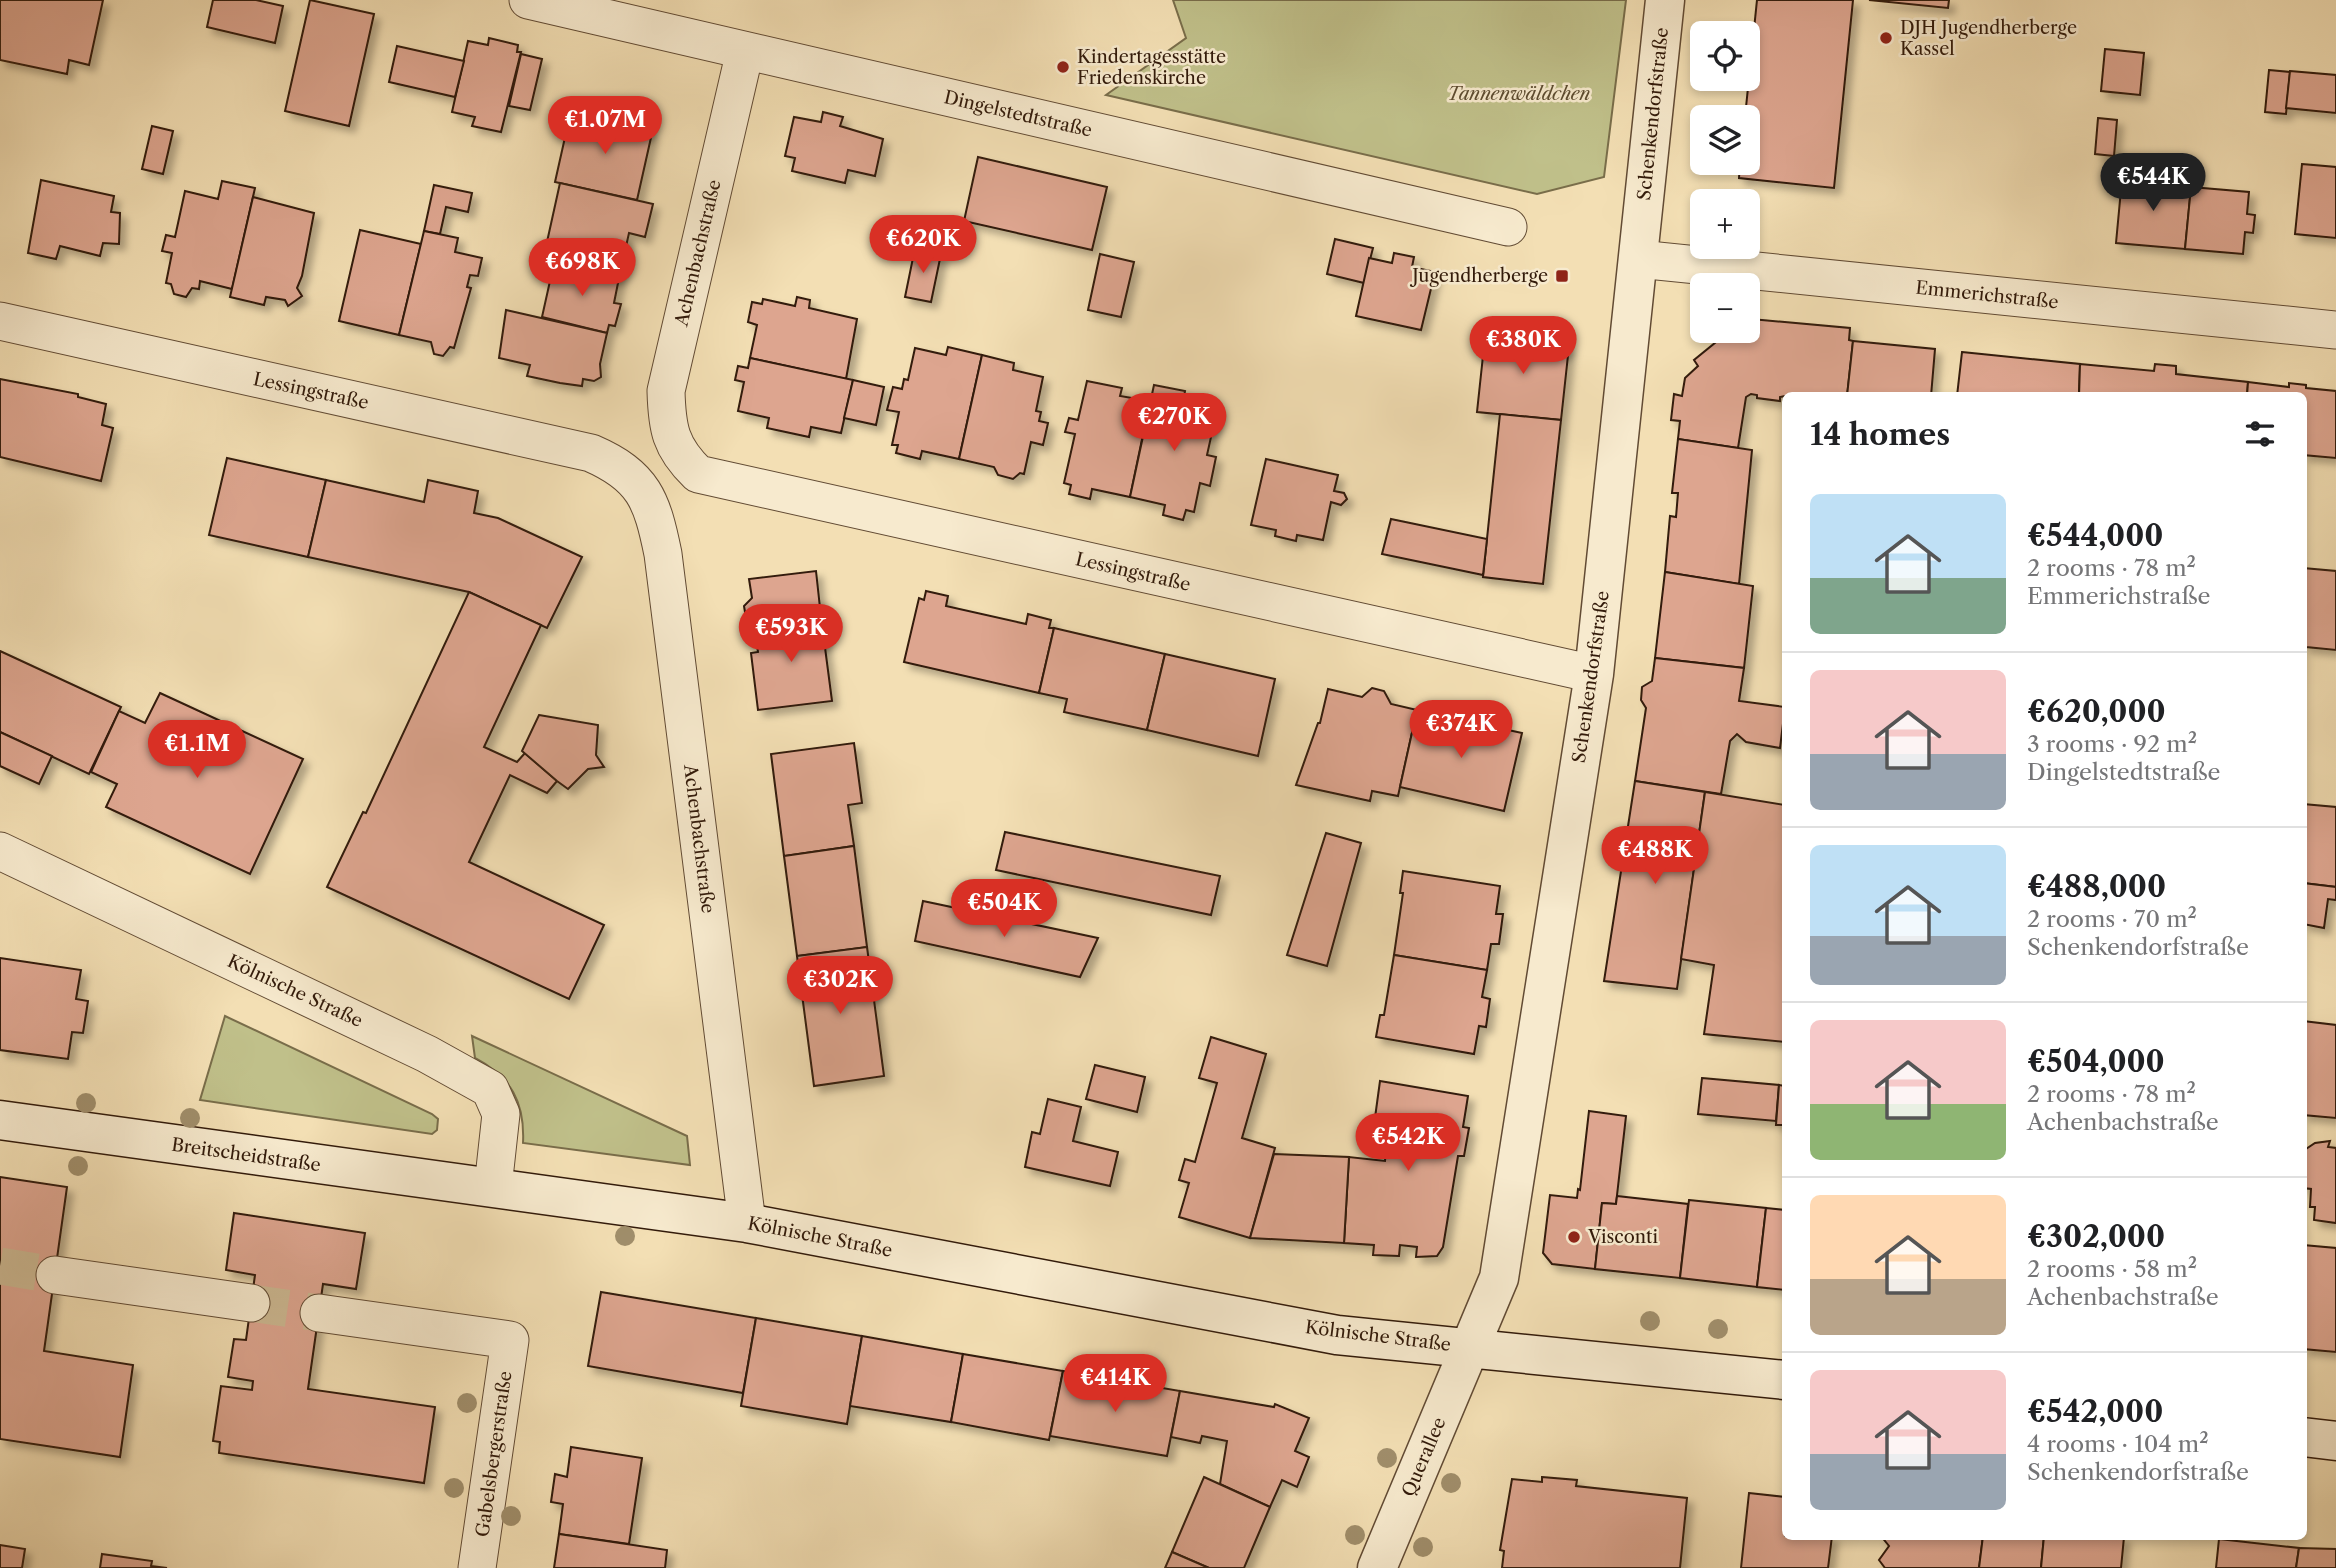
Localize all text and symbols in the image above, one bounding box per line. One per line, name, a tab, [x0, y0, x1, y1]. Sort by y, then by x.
place label: DJH Jugendherberge Kassel	[1900, 17, 2077, 60]
map controls	[1690, 21, 1760, 343]
button: locate	[1690, 21, 1760, 91]
street label: Schenkendorfstraße	[1633, 27, 1673, 201]
marker: DJH Jugendherberge Kassel	[1878, 30, 1894, 46]
place label: Kindertagesstätte Friedenskirche	[1077, 46, 1226, 89]
marker: Kindertagesstätte Friedenskirche	[1055, 59, 1071, 75]
park label: Tannenwäldchen	[1448, 83, 1591, 105]
street label: Dingelstedtstraße	[942, 86, 1094, 142]
pin: €1.07M	[548, 96, 662, 156]
text: €1.07M	[564, 105, 646, 133]
button: layers	[1690, 105, 1760, 175]
pin: €544K	[2104, 154, 2202, 213]
text: €544K	[2117, 162, 2189, 190]
street label: Achenbachstraße	[670, 178, 726, 329]
button: +	[1690, 189, 1760, 259]
pin: €620K	[874, 216, 972, 275]
text: €620K	[886, 224, 960, 252]
pin: €698K	[533, 238, 631, 298]
text: €698K	[545, 247, 619, 275]
place label: Jugendherberge	[1409, 265, 1548, 287]
marker: Jugendherberge	[1554, 268, 1570, 284]
button: −	[1690, 273, 1760, 343]
street label: Emmerichstraße	[1915, 277, 2059, 313]
pin: €380K	[1474, 316, 1572, 376]
text: €380K	[1486, 325, 1560, 353]
street label: Lessingstraße	[251, 368, 371, 414]
pin: €270K	[1125, 393, 1223, 453]
text: €270K	[1137, 402, 1211, 430]
icon: filters	[2241, 415, 2279, 453]
text: 14 homes	[1810, 416, 1950, 453]
text: €544,000	[2027, 517, 2163, 554]
icon: home	[1866, 522, 1950, 606]
street label: Lessingstraße	[1073, 548, 1193, 596]
text: 2 rooms · 78 m²	[2027, 554, 2196, 582]
text: Emmerichstraße	[2027, 582, 2210, 610]
street label: Schenkendorfstraße	[1568, 590, 1614, 764]
pin: €593K	[742, 604, 840, 664]
text: €593K	[755, 613, 827, 641]
text: €620,000	[2027, 693, 2166, 730]
icon: home	[1866, 698, 1950, 782]
pin: €374K	[1412, 700, 1510, 760]
text: €374K	[1426, 709, 1496, 737]
pin: €1.1M	[148, 720, 246, 780]
text: €1.1M	[164, 729, 230, 757]
text: 3 rooms · 92 m²	[2027, 730, 2197, 758]
text: Dingelstedtstraße	[2027, 758, 2220, 786]
street label: Achenbachstraße	[679, 762, 719, 915]
pin: €488K	[1606, 826, 1704, 886]
text: €488K	[1618, 835, 1692, 863]
text: €488,000	[2027, 868, 2166, 905]
icon: home	[1866, 873, 1950, 957]
pin: €504K	[955, 880, 1053, 939]
text: €504K	[967, 888, 1041, 916]
text: 2 rooms · 70 m²	[2027, 905, 2197, 933]
text: Schenkendorfstraße	[2027, 933, 2249, 961]
street label: Kölnische Straße	[224, 950, 366, 1032]
pin: €302K	[791, 956, 889, 1016]
text: €302K	[803, 965, 877, 993]
text: €504,000	[2027, 1043, 2165, 1080]
icon: home	[1866, 1048, 1950, 1132]
text: 2 rooms · 78 m²	[2027, 1080, 2196, 1108]
text: Achenbachstraße	[2027, 1108, 2219, 1136]
pin: €542K	[1359, 1114, 1457, 1173]
text: €542K	[1372, 1122, 1444, 1150]
street label: Breitscheidstraße	[170, 1134, 322, 1176]
street label: Kölnische Straße	[746, 1212, 894, 1262]
text: €302,000	[2027, 1218, 2165, 1255]
icon: home	[1866, 1223, 1950, 1307]
place label: Visconti	[1587, 1226, 1658, 1248]
marker: Visconti	[1566, 1229, 1582, 1245]
text: 2 rooms · 58 m²	[2027, 1255, 2197, 1283]
text: Achenbachstraße	[2027, 1283, 2219, 1311]
street label: Kölnische Straße	[1304, 1316, 1452, 1356]
pin: €414K	[1066, 1354, 1164, 1414]
text: €414K	[1080, 1363, 1150, 1391]
street label: Gabelsbergerstraße	[471, 1370, 517, 1538]
text: €542,000	[2027, 1393, 2163, 1430]
icon: home	[1866, 1398, 1950, 1482]
street label: Querallee	[1397, 1414, 1451, 1500]
text: 4 rooms · 104 m²	[2027, 1430, 2209, 1458]
text: Schenkendorfstraße	[2027, 1458, 2249, 1486]

